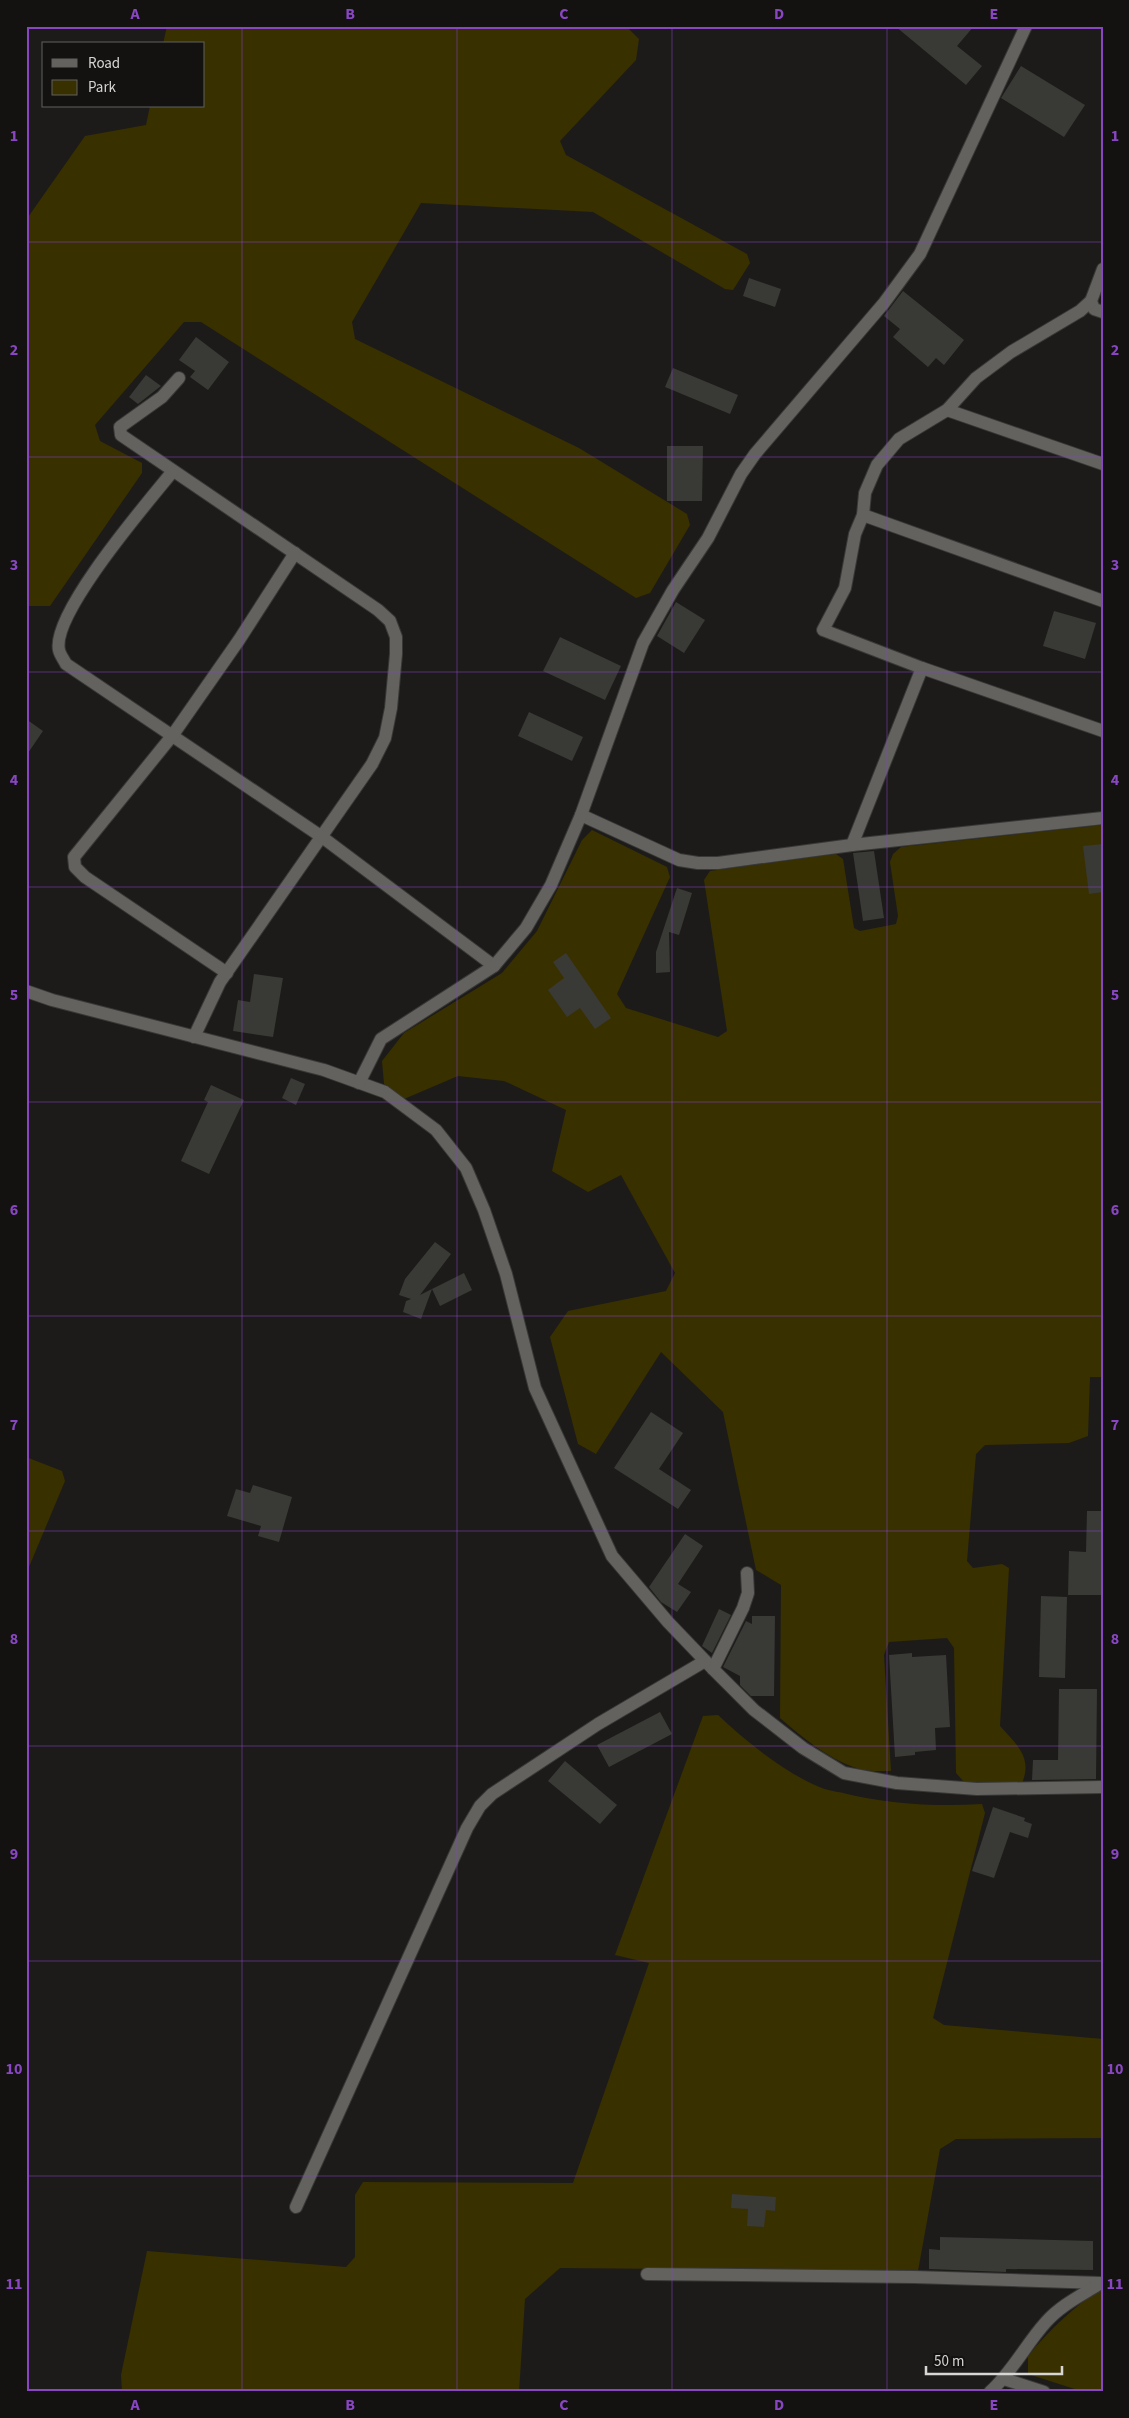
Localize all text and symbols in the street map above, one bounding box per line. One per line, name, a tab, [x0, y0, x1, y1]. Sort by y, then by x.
text: A	[129, 3, 140, 25]
text: B	[345, 3, 355, 25]
text: C	[559, 3, 569, 25]
text: D	[774, 3, 784, 25]
text: E	[990, 3, 998, 25]
legend	[42, 42, 205, 108]
text: Road	[88, 53, 120, 74]
text: Park	[88, 77, 117, 98]
text: 1	[10, 125, 18, 147]
text: 1	[1111, 125, 1119, 147]
text: 2	[10, 339, 18, 361]
text: 2	[1111, 339, 1119, 361]
text: 3	[10, 554, 18, 576]
text: 3	[1111, 554, 1119, 576]
text: 4	[10, 769, 19, 791]
text: 4	[1111, 769, 1120, 791]
text: 5	[10, 984, 18, 1006]
text: 5	[1111, 984, 1119, 1006]
text: 6	[10, 1199, 18, 1221]
text: 6	[1111, 1199, 1119, 1221]
text: 7	[10, 1414, 18, 1436]
text: 7	[1111, 1414, 1119, 1436]
text: 8	[10, 1628, 18, 1650]
text: 8	[1111, 1628, 1119, 1650]
text: 9	[10, 1843, 18, 1865]
text: 9	[1111, 1843, 1119, 1865]
text: 10	[6, 2058, 22, 2080]
text: 10	[1107, 2058, 1123, 2080]
text: 11	[6, 2273, 22, 2295]
text: 11	[1107, 2273, 1123, 2295]
scale bar	[926, 2343, 1063, 2375]
text: 50 m	[934, 2351, 964, 2372]
text: A	[129, 2394, 140, 2416]
text: B	[345, 2394, 355, 2416]
text: C	[559, 2394, 569, 2416]
text: D	[774, 2394, 784, 2416]
text: E	[990, 2394, 998, 2416]

